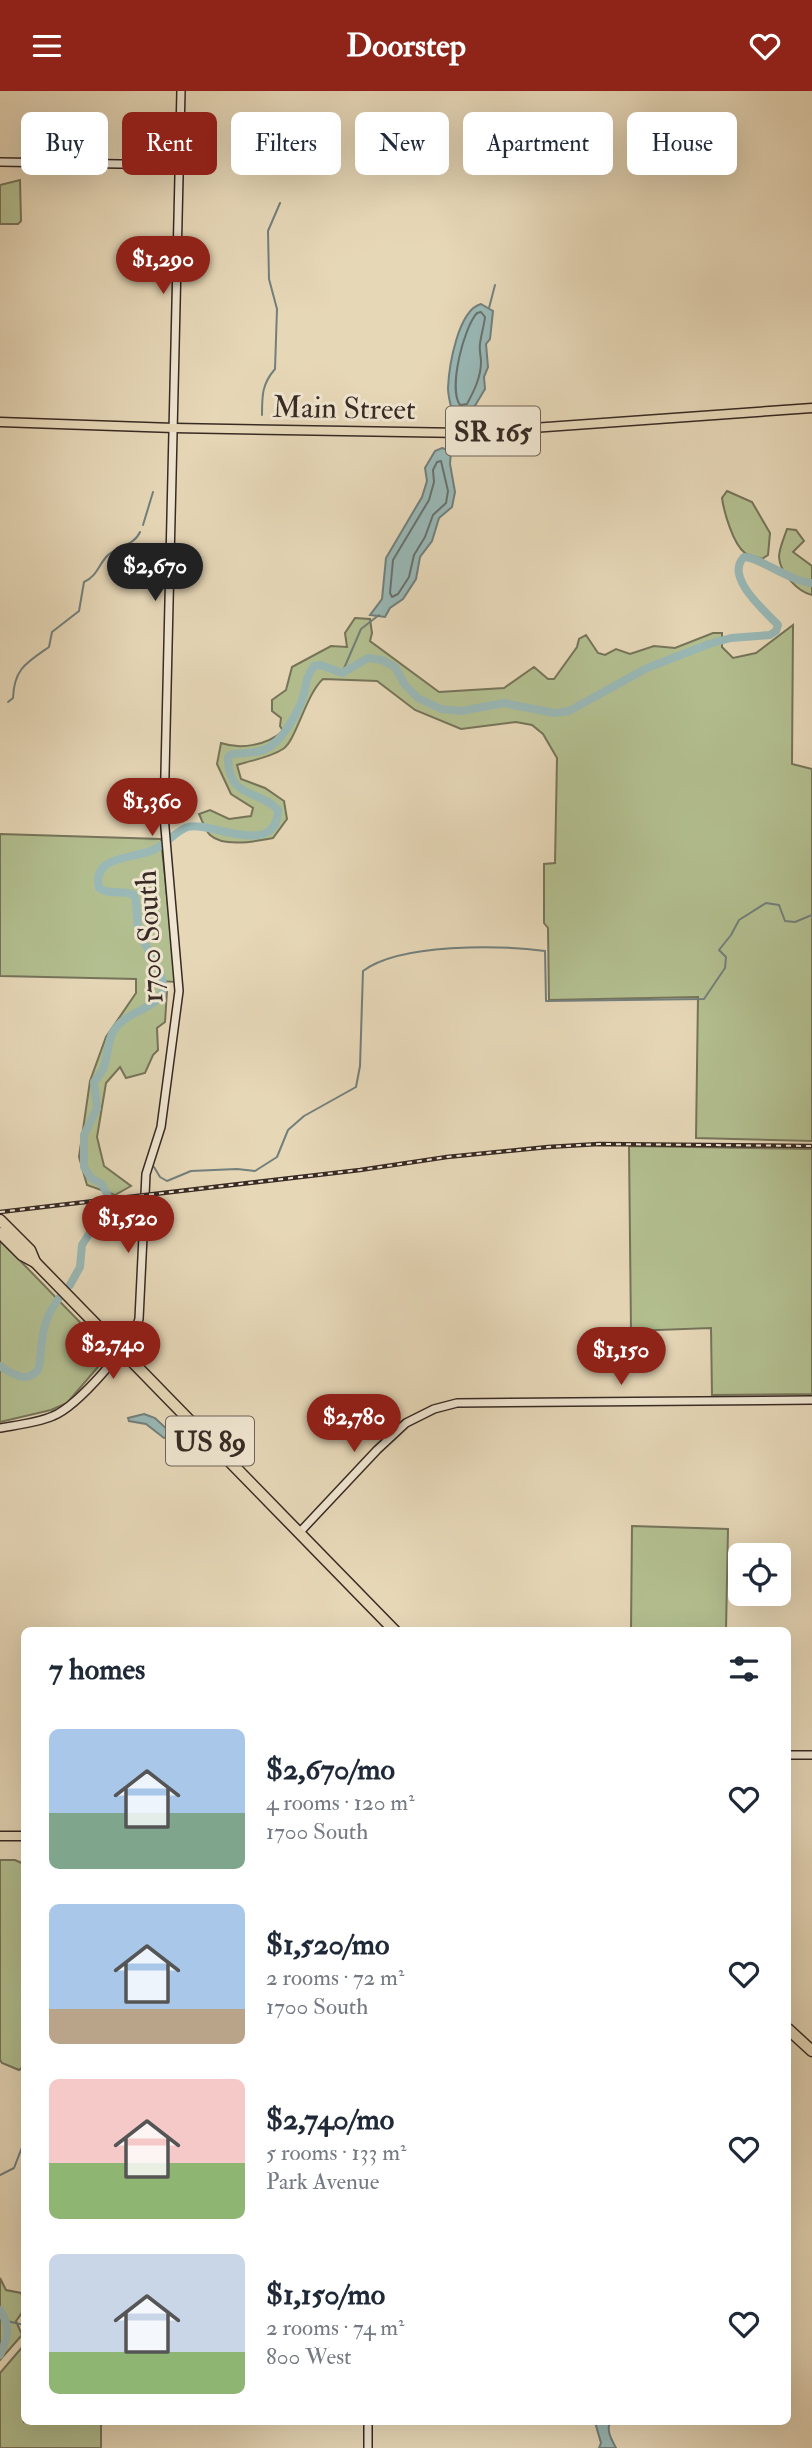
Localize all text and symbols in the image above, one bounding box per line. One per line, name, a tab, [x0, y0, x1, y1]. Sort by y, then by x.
text: Doorstep	[346, 26, 466, 66]
icon: menu	[28, 27, 66, 65]
icon: heart	[746, 27, 784, 65]
chip: Buy	[21, 112, 108, 175]
chip: Rent	[122, 112, 217, 175]
chip: Filters	[231, 112, 341, 175]
chip: New	[355, 112, 449, 175]
chip: Apartment	[463, 112, 613, 175]
chip: House	[627, 112, 737, 175]
pin: $1,290	[106, 237, 220, 296]
text: $1,290	[132, 244, 194, 273]
street label: Main Street	[272, 389, 416, 428]
road number: SR 165	[446, 407, 540, 455]
pin: $2,670	[98, 543, 212, 603]
text: $2,670	[123, 551, 187, 580]
pin: $1,360	[95, 779, 209, 838]
text: $1,360	[123, 786, 181, 815]
street label: 1700 South	[128, 869, 171, 1005]
pin: $1,520	[71, 1195, 185, 1255]
text: $1,520	[98, 1203, 158, 1232]
pin: $2,740	[56, 1321, 170, 1381]
pin: $1,150	[564, 1327, 678, 1387]
text: $2,740	[81, 1329, 145, 1358]
text: $1,150	[593, 1335, 649, 1364]
pin: $2,780	[297, 1395, 411, 1454]
text: $2,780	[323, 1402, 385, 1431]
road number: US 89	[166, 1417, 254, 1465]
map controls	[728, 1543, 791, 1606]
button: locate	[728, 1543, 791, 1606]
icon: filters	[725, 1650, 763, 1688]
text: 7 homes	[49, 1651, 145, 1688]
text: $2,670/mo	[266, 1751, 395, 1788]
icon: home	[105, 1757, 189, 1841]
icon: heart	[725, 1780, 763, 1818]
text: 4 rooms · 120 m²	[266, 1788, 415, 1817]
text: 1700 South	[266, 1817, 368, 1846]
text: $1,520/mo	[266, 1926, 389, 1963]
icon: home	[105, 1932, 189, 2016]
icon: heart	[725, 1955, 763, 1993]
text: 2 rooms · 72 m²	[266, 1963, 404, 1992]
text: 1700 South	[266, 1992, 368, 2021]
text: $2,740/mo	[266, 2101, 394, 2138]
icon: home	[105, 2107, 189, 2191]
icon: heart	[725, 2130, 763, 2168]
text: 5 rooms · 133 m²	[266, 2138, 407, 2167]
text: Park Avenue	[266, 2167, 379, 2196]
text: $1,150/mo	[266, 2276, 385, 2313]
icon: home	[105, 2282, 189, 2366]
icon: heart	[725, 2305, 763, 2343]
text: 2 rooms · 74 m²	[266, 2313, 405, 2342]
text: 800 West	[266, 2342, 352, 2371]

